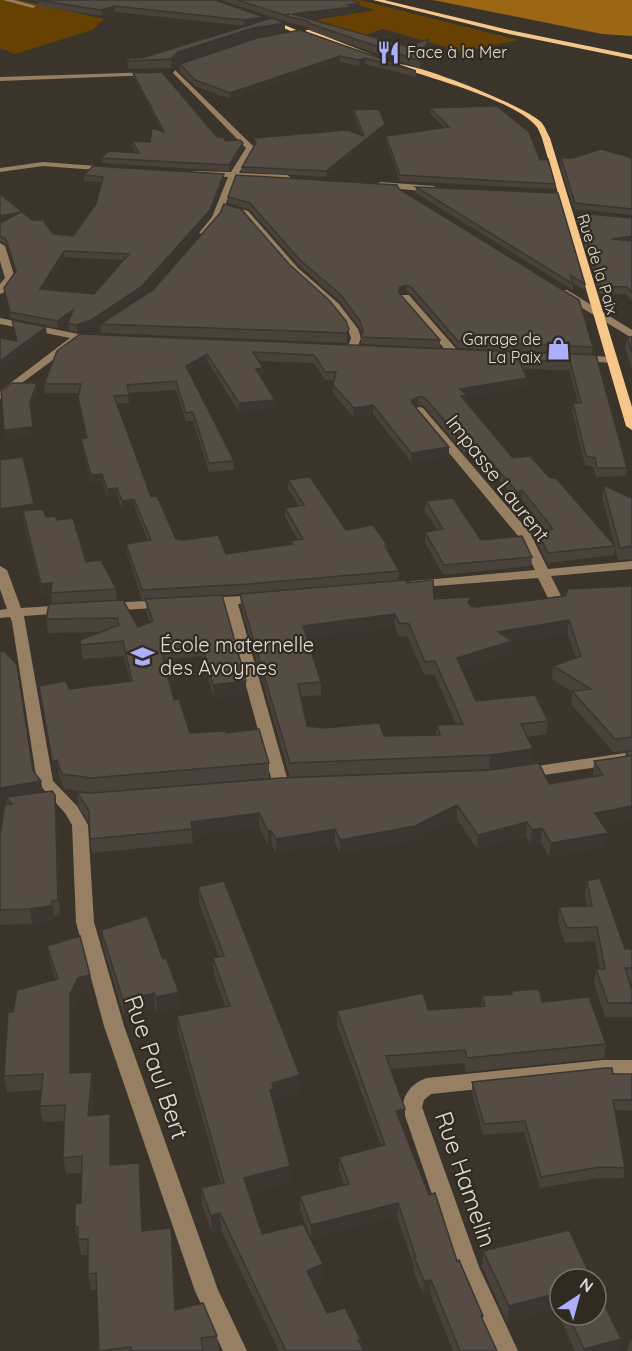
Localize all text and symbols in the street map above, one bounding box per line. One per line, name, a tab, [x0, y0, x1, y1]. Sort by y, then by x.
restaurant icon: Face à la Mer	[376, 39, 402, 65]
place label: Face à la Mer	[407, 42, 507, 62]
street label: Rue de la Paix	[573, 211, 623, 317]
place label: Garage de La Paix	[462, 329, 541, 367]
shop icon: Garage de La Paix	[546, 335, 572, 361]
street label: Impasse Laurent	[441, 410, 555, 546]
place label: École maternelle des Avoynes	[160, 632, 314, 680]
school or university icon: École maternelle des Avoynes	[129, 643, 155, 669]
street label: Rue Paul Bert	[118, 991, 196, 1143]
street label: Rue Hamelin	[429, 1107, 503, 1251]
north arrow	[548, 1267, 608, 1327]
text: N	[576, 1273, 597, 1296]

